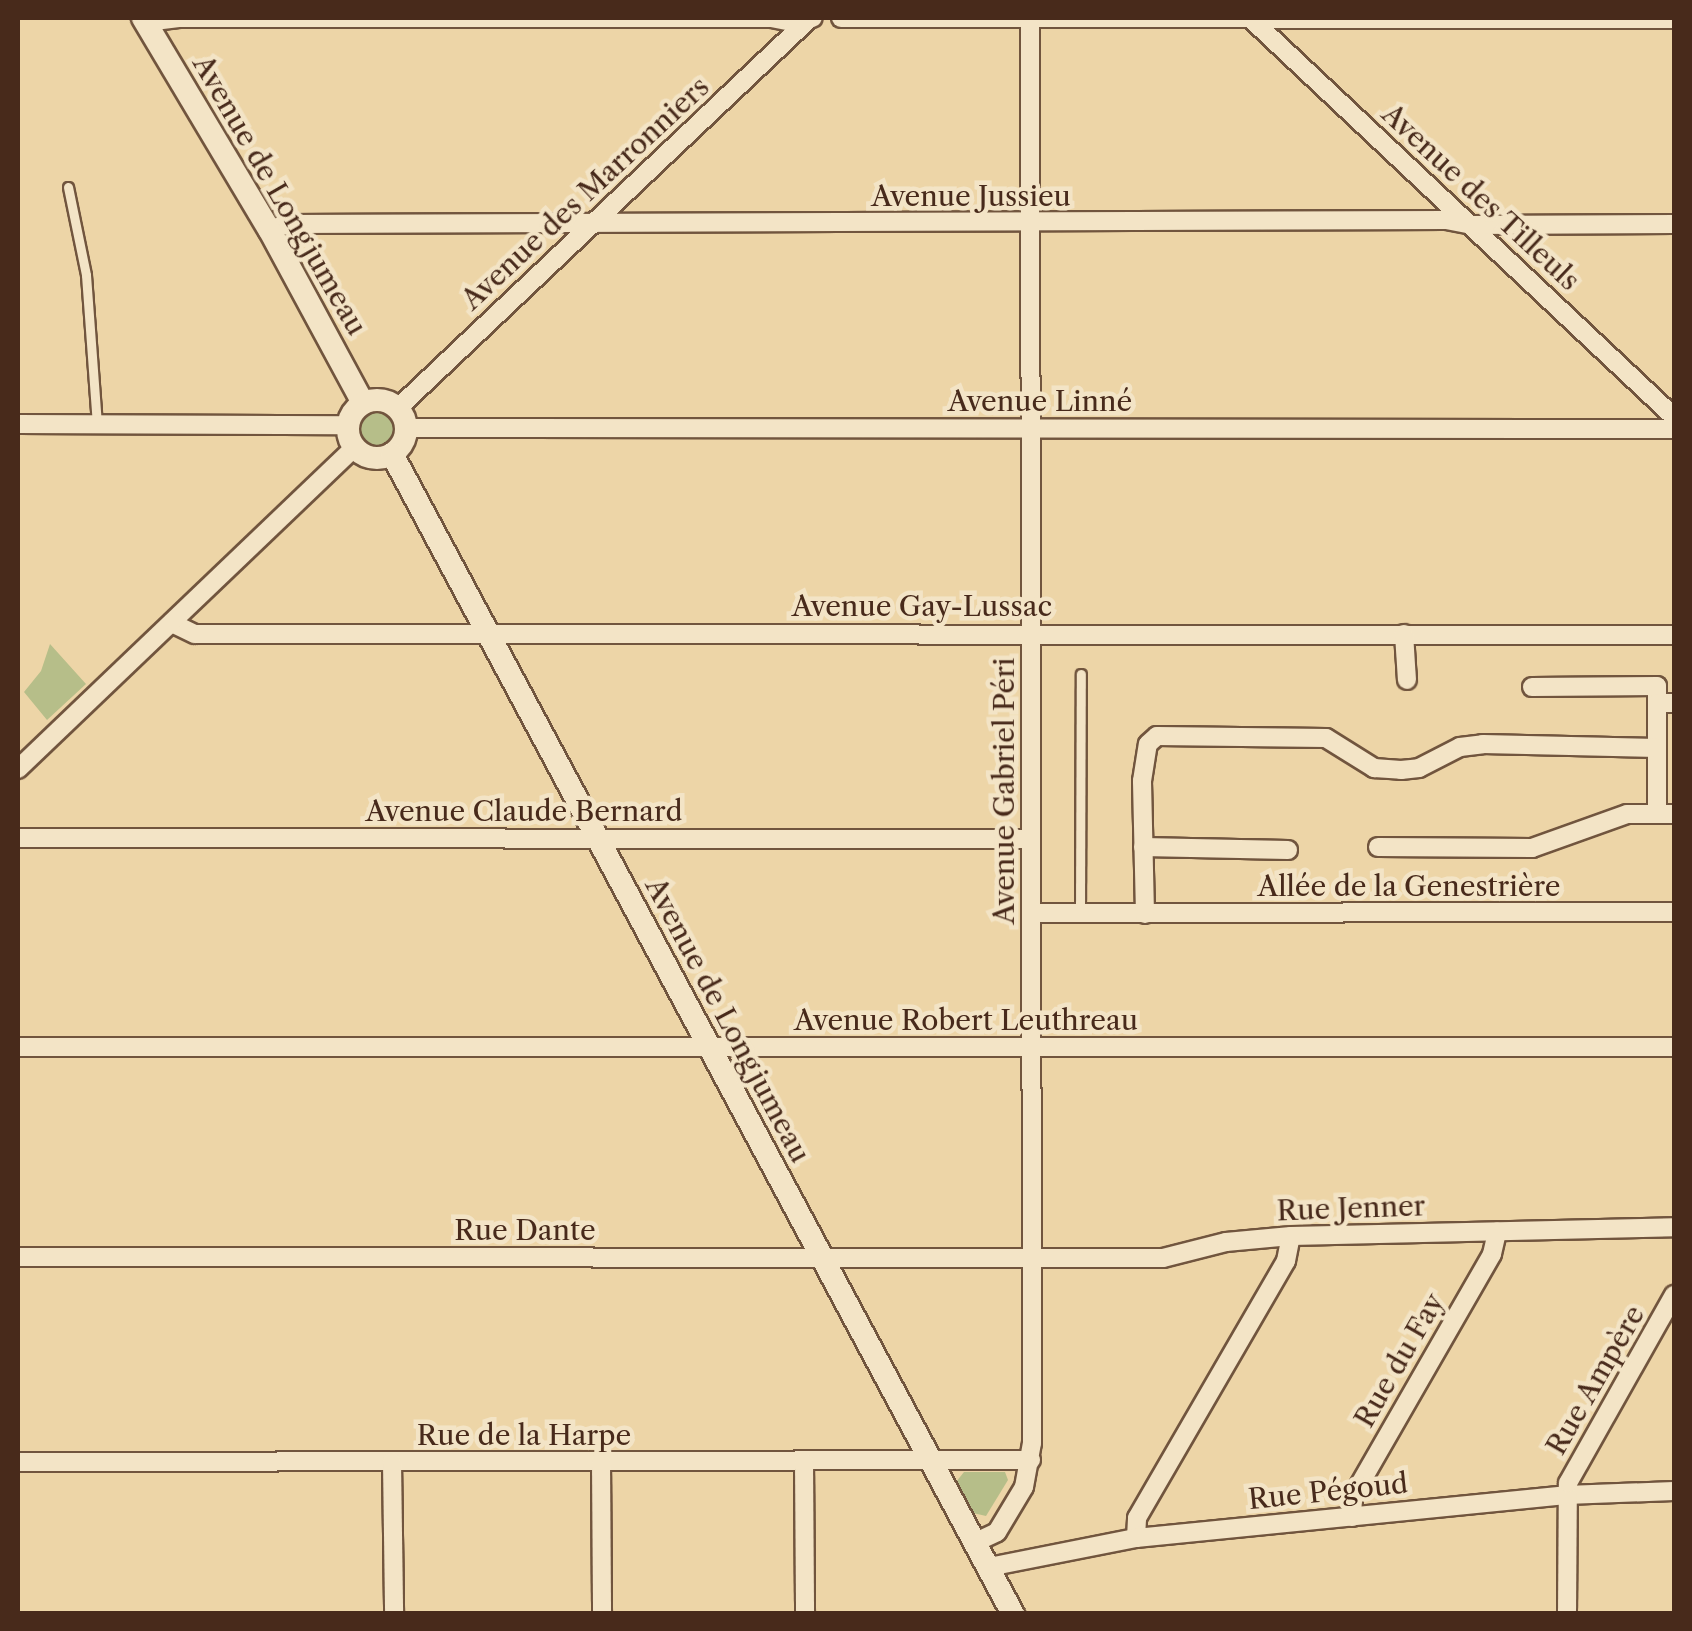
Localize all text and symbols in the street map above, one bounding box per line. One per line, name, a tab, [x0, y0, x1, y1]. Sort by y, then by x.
street label: Avenue de Longjumeau	[186, 49, 374, 341]
street label: Avenue des Marronniers	[454, 70, 716, 316]
street label: Avenue des Tilleuls	[1375, 97, 1587, 297]
street label: Avenue Jussieu	[871, 179, 1071, 213]
street label: Avenue Linné	[948, 384, 1132, 418]
street label: Avenue Gay-Lussac	[792, 589, 1052, 623]
street label: Avenue Gabriel Péri	[987, 658, 1021, 924]
street label: Avenue Claude Bernard	[366, 794, 682, 828]
street label: Allée de la Genestrière	[1257, 869, 1561, 903]
street label: Avenue de Longjumeau	[639, 872, 817, 1168]
street label: Avenue Robert Leuthreau	[794, 1003, 1138, 1037]
street label: Rue Jenner	[1276, 1189, 1426, 1227]
street label: Rue Dante	[454, 1213, 596, 1247]
street label: Rue du Fay	[1347, 1287, 1451, 1433]
street label: Rue Ampère	[1539, 1299, 1651, 1461]
street label: Rue de la Harpe	[417, 1418, 631, 1452]
street label: Rue Pégoud	[1246, 1466, 1410, 1516]

